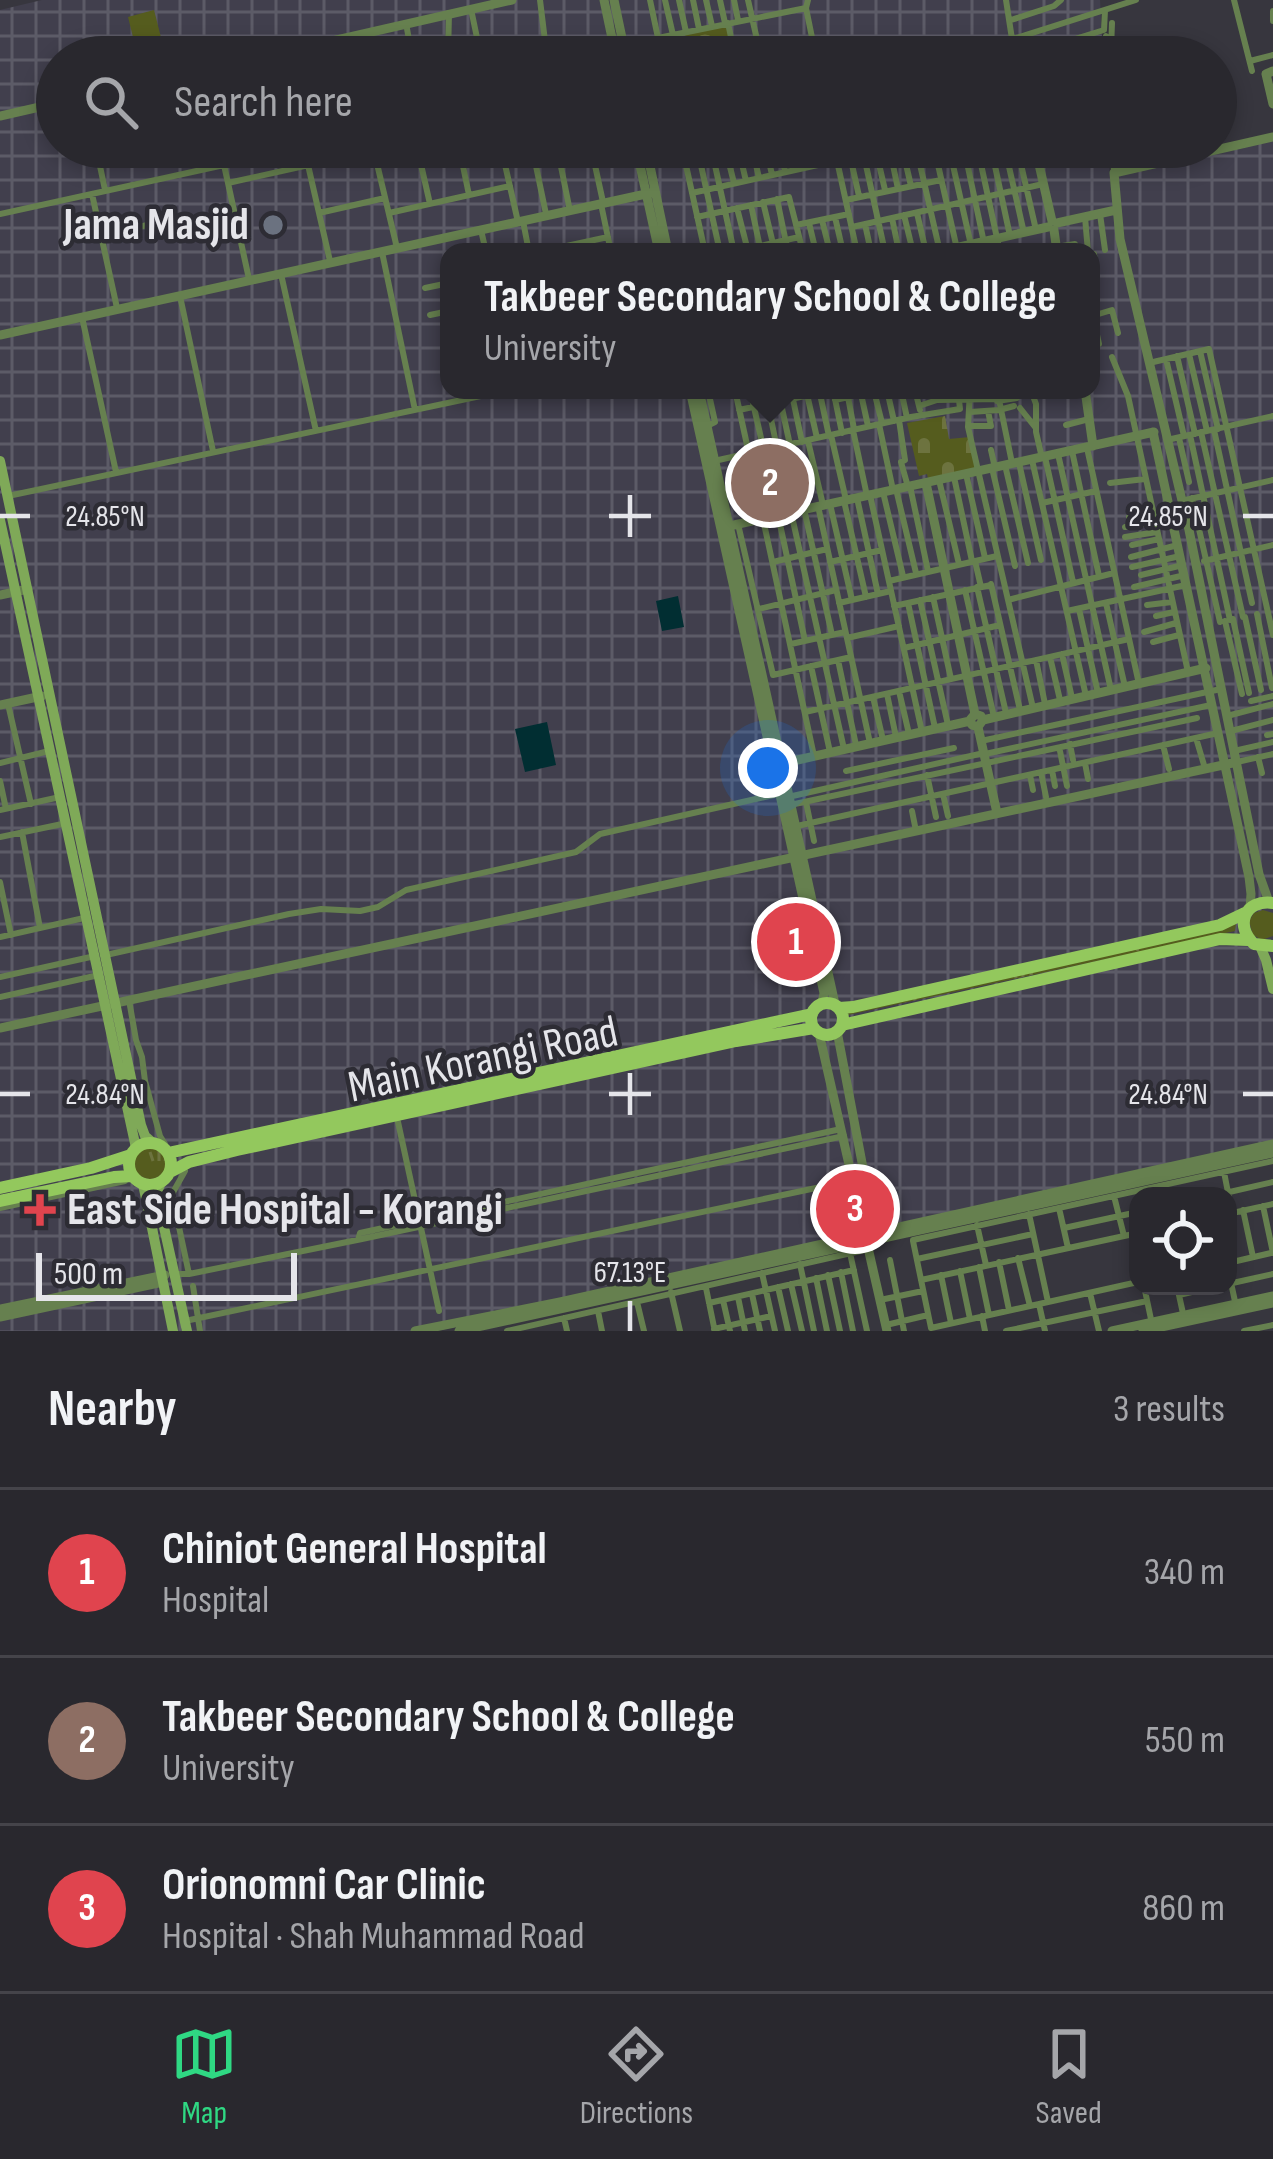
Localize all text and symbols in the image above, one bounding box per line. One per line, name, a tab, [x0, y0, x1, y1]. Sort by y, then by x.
search box	[36, 36, 1237, 168]
icon: search	[78, 69, 144, 135]
text: Search here	[174, 75, 353, 130]
place label: Jama Masjid	[62, 198, 249, 253]
marker: Jama Masjid	[260, 212, 286, 238]
popup	[440, 243, 1100, 399]
text: Takbeer Secondary School & College	[484, 270, 1056, 325]
text: University	[484, 325, 616, 372]
pin: 2	[731, 438, 809, 528]
text: 24.85°N	[65, 499, 145, 535]
text: 24.85°N	[1128, 499, 1208, 535]
your location	[738, 738, 798, 798]
pin: 1	[757, 897, 835, 987]
street label: Main Korangi Road	[343, 1005, 623, 1115]
text: 24.84°N	[65, 1077, 145, 1113]
text: 24.84°N	[1128, 1077, 1208, 1113]
pin: 3	[816, 1164, 894, 1254]
place label: East Side Hospital - Korangi	[67, 1183, 503, 1238]
map controls	[1129, 1187, 1237, 1295]
button: locate	[1129, 1187, 1237, 1295]
marker: East Side Hospital - Korangi	[24, 1194, 56, 1226]
scale bar	[36, 1247, 297, 1300]
text: 500 m	[54, 1254, 123, 1294]
text: 67.13°E	[594, 1255, 666, 1291]
text: Nearby	[48, 1379, 177, 1440]
text: 3 results	[1113, 1386, 1225, 1433]
text: Chiniot General Hospital	[162, 1522, 547, 1577]
text: 1	[79, 1549, 95, 1596]
text: 340 m	[1144, 1549, 1225, 1596]
text: Hospital	[162, 1577, 269, 1624]
text: Takbeer Secondary School & College	[162, 1690, 735, 1745]
text: 2	[78, 1717, 96, 1764]
text: 550 m	[1145, 1717, 1225, 1764]
text: University	[162, 1745, 295, 1792]
text: Orionomni Car Clinic	[162, 1858, 486, 1913]
text: 3	[78, 1885, 96, 1932]
text: 860 m	[1142, 1885, 1225, 1932]
text: Hospital · Shah Muhammad Road	[162, 1913, 585, 1960]
tab: Map	[171, 2021, 237, 2133]
tab: Directions	[580, 2021, 693, 2133]
tab: Saved	[1036, 2021, 1102, 2133]

